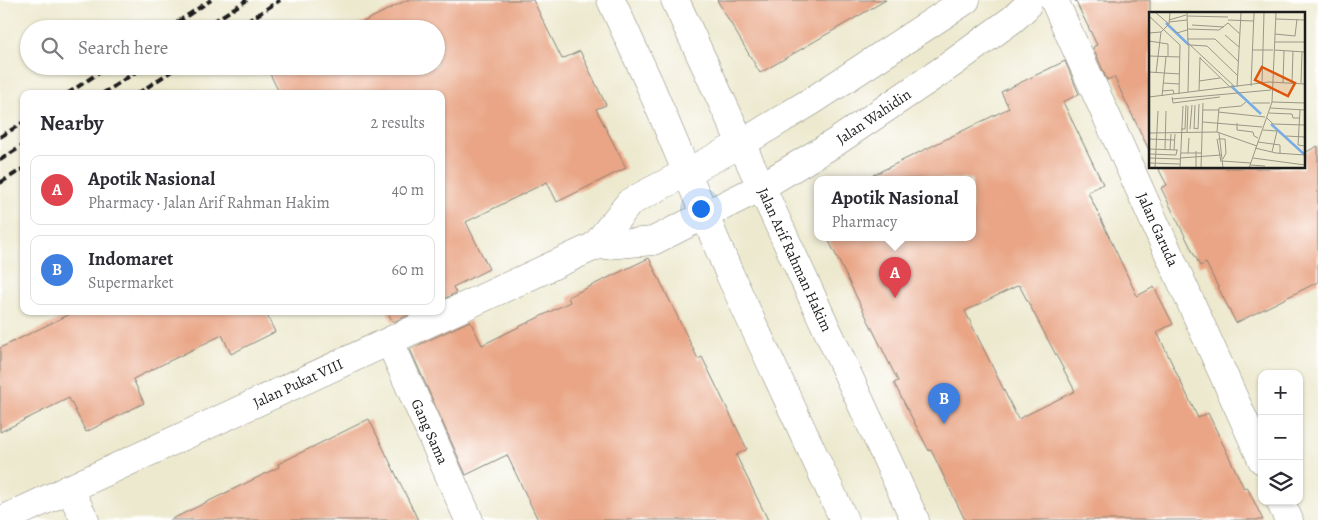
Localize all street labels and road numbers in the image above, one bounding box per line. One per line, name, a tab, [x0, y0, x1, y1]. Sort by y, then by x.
street label: Jalan Wahidin	[832, 84, 915, 149]
street label: Jalan Arif Rahman Hakim	[753, 184, 837, 335]
street label: Jalan Garuda	[1132, 189, 1183, 270]
street label: Jalan Pukat VIII	[250, 354, 346, 413]
street label: Gang Sama	[406, 396, 453, 468]

